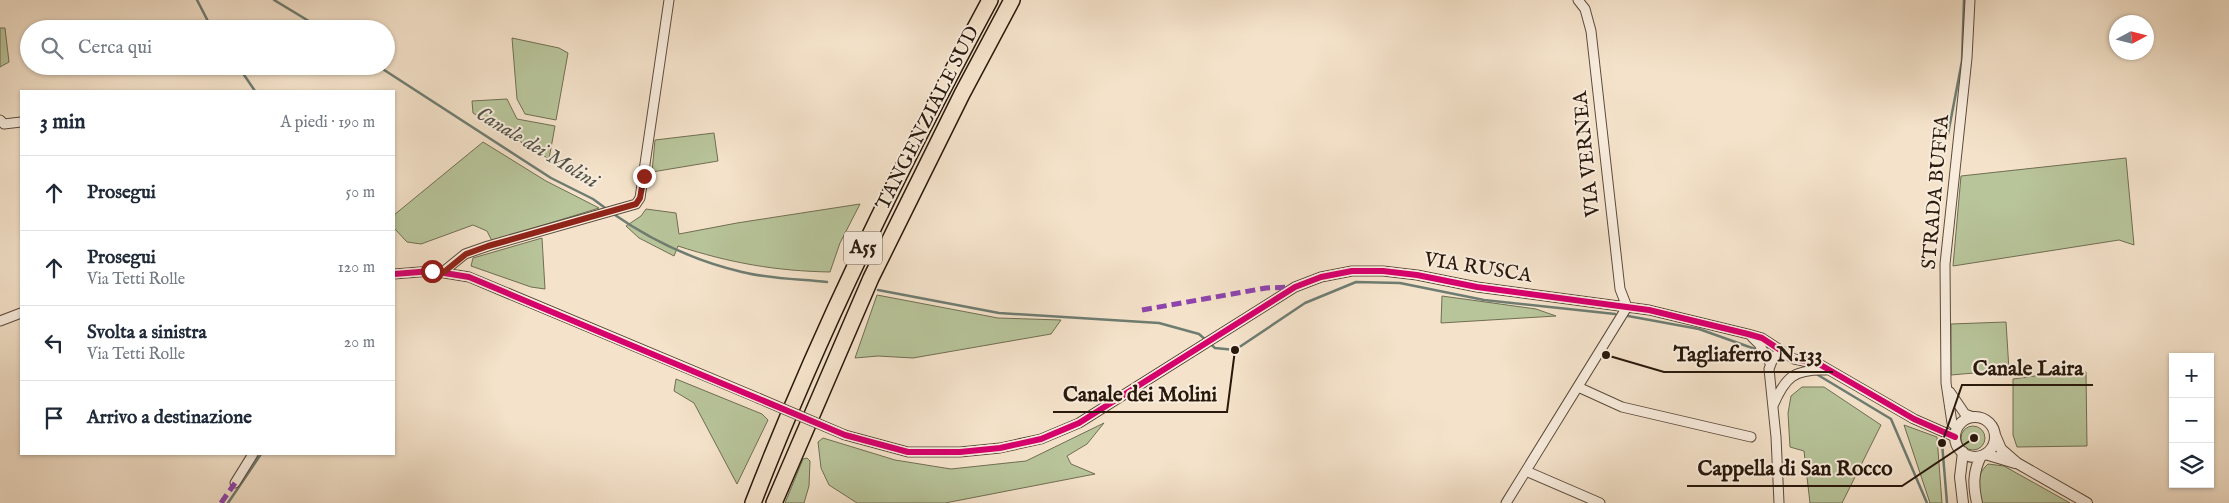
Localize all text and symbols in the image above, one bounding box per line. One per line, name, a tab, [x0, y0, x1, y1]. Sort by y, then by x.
north arrow	[2109, 15, 2154, 60]
search box	[20, 20, 395, 75]
street label: TANGENZIALE SUD	[871, 22, 985, 214]
icon: search	[38, 34, 66, 62]
text: Cerca qui	[78, 36, 152, 60]
street label: VIA VERNEA	[1568, 89, 1606, 219]
water label: Canale dei Molini	[471, 101, 605, 196]
text: 3 min	[40, 109, 85, 136]
text: A piedi · 190 m	[281, 113, 375, 133]
street label: STRADA BUFFA	[1917, 113, 1955, 270]
route end	[633, 165, 656, 188]
icon: ahead	[40, 179, 68, 207]
text: Prosegui	[87, 181, 156, 205]
text: 50 m	[346, 183, 375, 203]
road number: A55	[844, 232, 882, 264]
text: Prosegui	[87, 246, 156, 270]
street label: VIA RUSCA	[1421, 247, 1534, 289]
icon: ahead	[40, 254, 68, 282]
text: 120 m	[338, 258, 375, 278]
route start	[421, 260, 444, 283]
text: Via Tetti Rolle	[87, 270, 185, 290]
text: Svolta a sinistra	[87, 321, 207, 345]
icon: left	[40, 329, 68, 357]
text: 20 m	[344, 333, 375, 353]
callout: Tagliaferro N.133	[1664, 336, 1833, 372]
text: Tagliaferro N.133	[1673, 342, 1822, 369]
text: Via Tetti Rolle	[87, 345, 185, 365]
callout: Canale Laira	[1962, 349, 2093, 385]
map controls	[2169, 353, 2214, 488]
button: +	[2169, 353, 2214, 398]
text: Canale Laira	[1973, 356, 2084, 383]
callout: Canale dei Molini	[1053, 376, 1227, 412]
text: Canale dei Molini	[1063, 382, 1217, 409]
button: −	[2169, 398, 2214, 443]
icon: arrive	[40, 404, 68, 432]
text: Arrivo a destinazione	[87, 406, 252, 430]
button: layers	[2169, 443, 2214, 488]
callout: Cappella di San Rocco	[1687, 450, 1902, 486]
text: Cappella di San Rocco	[1697, 456, 1893, 483]

